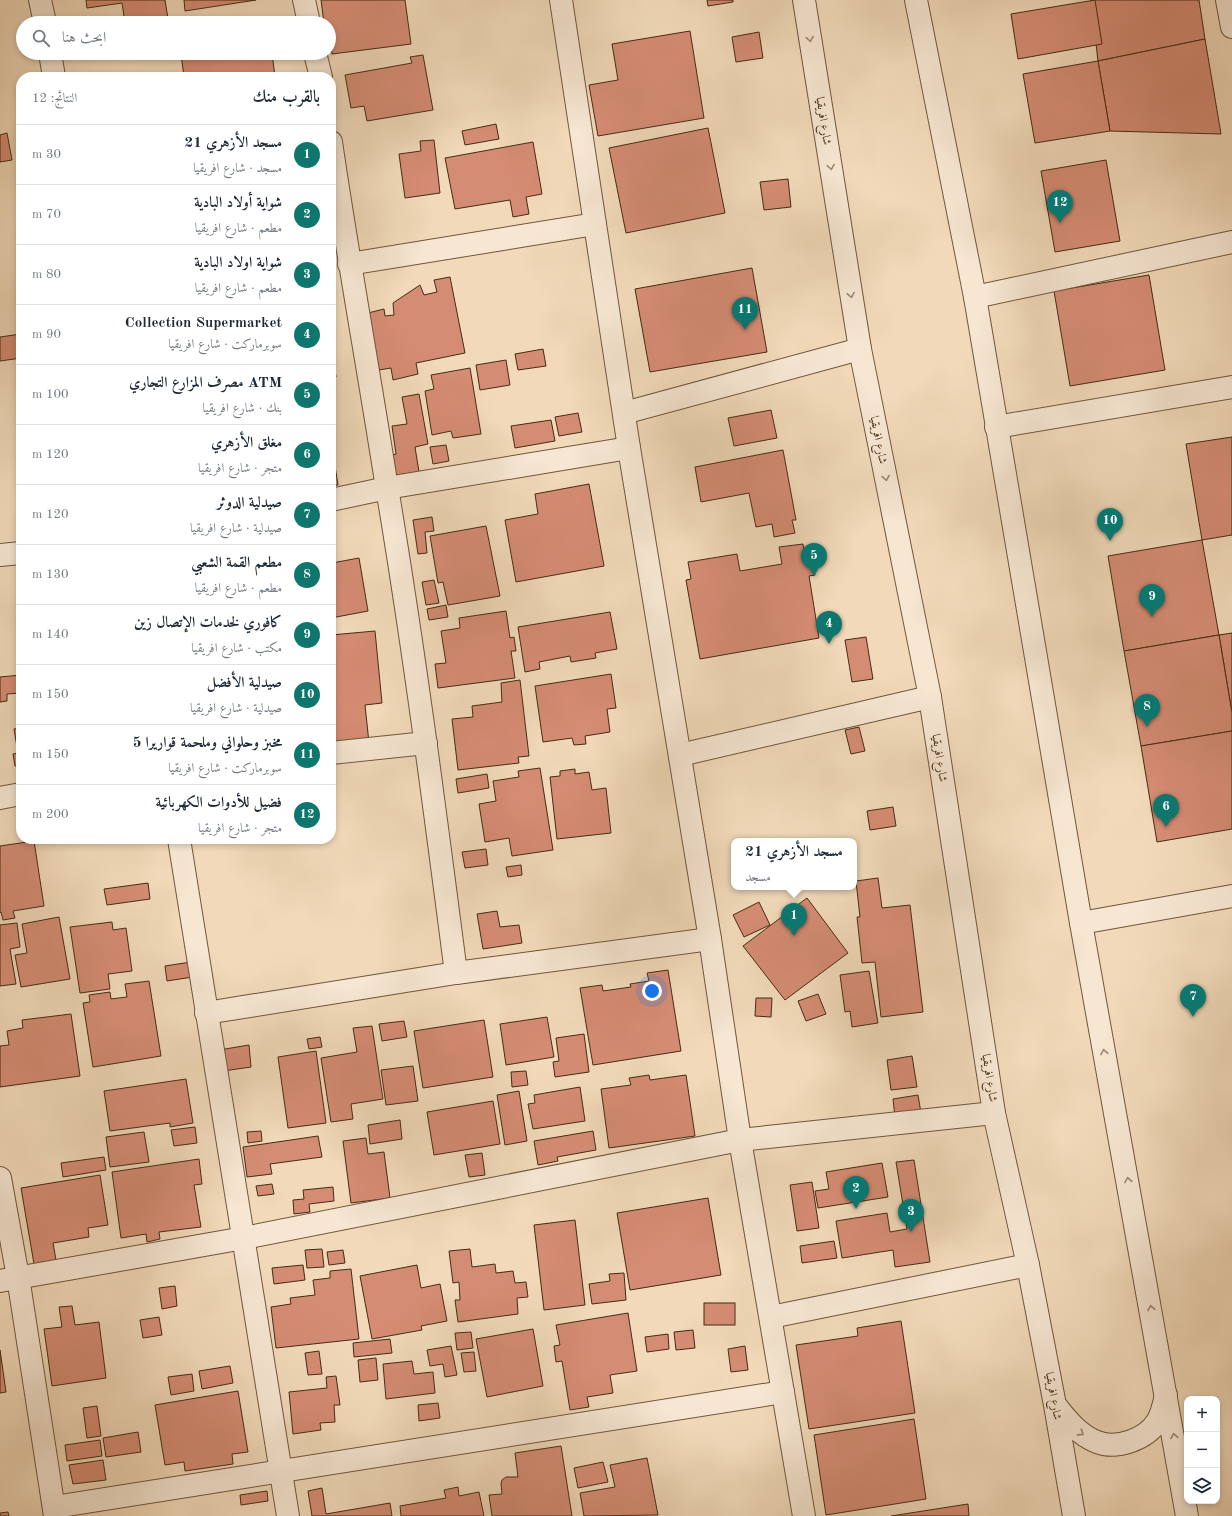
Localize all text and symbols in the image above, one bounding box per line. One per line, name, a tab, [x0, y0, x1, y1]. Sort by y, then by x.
search box	[16, 16, 336, 60]
icon: search	[30, 27, 52, 49]
text: ابحث هنا	[62, 31, 106, 46]
one-way arrow	[805, 35, 814, 42]
text: بالقرب منك	[252, 89, 320, 106]
text: النتائج: 12	[32, 92, 77, 105]
street label: شارع افريقيا	[809, 96, 833, 147]
text: مسجد الأزهري 21	[185, 136, 282, 151]
text: 30 m	[32, 148, 61, 161]
text: 1	[303, 148, 311, 161]
text: مسجد · شارع افريقيا	[193, 162, 282, 175]
one-way arrow	[826, 164, 835, 170]
pin: 12	[1047, 190, 1073, 223]
text: شواية أولاد البادية	[194, 196, 282, 211]
text: 70 m	[32, 208, 61, 221]
text: 2	[303, 208, 311, 221]
text: مطعم · شارع افريقيا	[195, 222, 282, 235]
text: شواية اولاد البادية	[194, 256, 282, 271]
text: 80 m	[32, 268, 61, 281]
text: 3	[303, 268, 311, 281]
text: مطعم · شارع افريقيا	[195, 282, 282, 295]
one-way arrow	[846, 292, 855, 298]
pin: 11	[732, 297, 758, 330]
text: Collection Supermarket	[125, 316, 282, 331]
text: 90 m	[32, 328, 61, 341]
text: 4	[303, 328, 311, 341]
text: سوبرماركت · شارع افريقيا	[168, 338, 282, 351]
text: ATM مصرف المزارع التجاري	[129, 376, 282, 391]
text: 100 m	[32, 388, 69, 401]
text: 5	[303, 388, 311, 401]
text: بنك · شارع افريقيا	[203, 402, 282, 415]
street label: شارع افريقيا	[864, 415, 889, 466]
text: مغلق الأزهري	[211, 436, 282, 451]
text: 120 m	[32, 448, 69, 461]
text: 6	[303, 448, 311, 461]
text: متجر · شارع افريقيا	[198, 462, 282, 475]
one-way arrow	[881, 475, 889, 481]
text: صيدلية الدوثر	[217, 496, 282, 511]
text: 120 m	[32, 508, 69, 521]
text: 7	[303, 508, 311, 521]
pin: 10	[1097, 508, 1123, 541]
text: صيدلية · شارع افريقيا	[190, 522, 282, 535]
pin: 5	[801, 543, 827, 576]
text: مطعم القمة الشعبي	[191, 556, 282, 571]
text: 130 m	[32, 568, 69, 581]
text: 8	[303, 568, 311, 581]
text: مطعم · شارع افريقيا	[195, 582, 282, 595]
pin: 9	[1139, 584, 1165, 617]
pin: 4	[816, 611, 842, 644]
text: كافوري لخدمات الإتصال زين	[134, 616, 282, 631]
text: 140 m	[32, 628, 69, 641]
text: 9	[303, 628, 311, 641]
text: مكتب · شارع افريقيا	[191, 642, 282, 655]
text: صيدلية الأفضل	[207, 676, 282, 691]
text: 150 m	[32, 688, 69, 701]
text: 10	[299, 688, 315, 701]
pin: 8	[1134, 694, 1160, 727]
text: صيدلية · شارع افريقيا	[190, 702, 282, 715]
street label: شارع افريقيا	[925, 733, 949, 784]
text: مخبز وحلواني وملحمة قواريرا 5	[133, 736, 282, 751]
text: 150 m	[32, 748, 69, 761]
text: 11	[299, 748, 315, 761]
text: سوبرماركت · شارع افريقيا	[168, 762, 282, 775]
pin: 6	[1153, 794, 1179, 827]
text: فضيل للأدوات الكهربائية	[156, 796, 282, 811]
text: 200 m	[32, 808, 69, 821]
text: 12	[299, 808, 315, 821]
text: متجر · شارع افريقيا	[198, 822, 282, 835]
popup	[731, 838, 857, 890]
text: مسجد الأزهري 21	[745, 845, 843, 860]
text: مسجد	[745, 871, 771, 884]
pin: 1	[781, 903, 807, 936]
your location	[642, 981, 662, 1001]
pin: 7	[1180, 984, 1206, 1017]
one-way arrow	[1101, 1049, 1109, 1055]
street label: شارع افريقيا	[975, 1053, 999, 1104]
pin: 2	[843, 1176, 869, 1209]
one-way arrow	[1124, 1177, 1132, 1183]
pin: 3	[898, 1199, 924, 1232]
one-way arrow	[1147, 1305, 1156, 1311]
street label: شارع افريقيا	[1039, 1371, 1063, 1422]
map controls	[1184, 1396, 1220, 1504]
button: +	[1184, 1396, 1220, 1432]
one-way arrow	[1077, 1428, 1084, 1435]
button: −	[1184, 1432, 1220, 1468]
one-way arrow	[1170, 1433, 1178, 1439]
button: layers	[1184, 1468, 1220, 1504]

